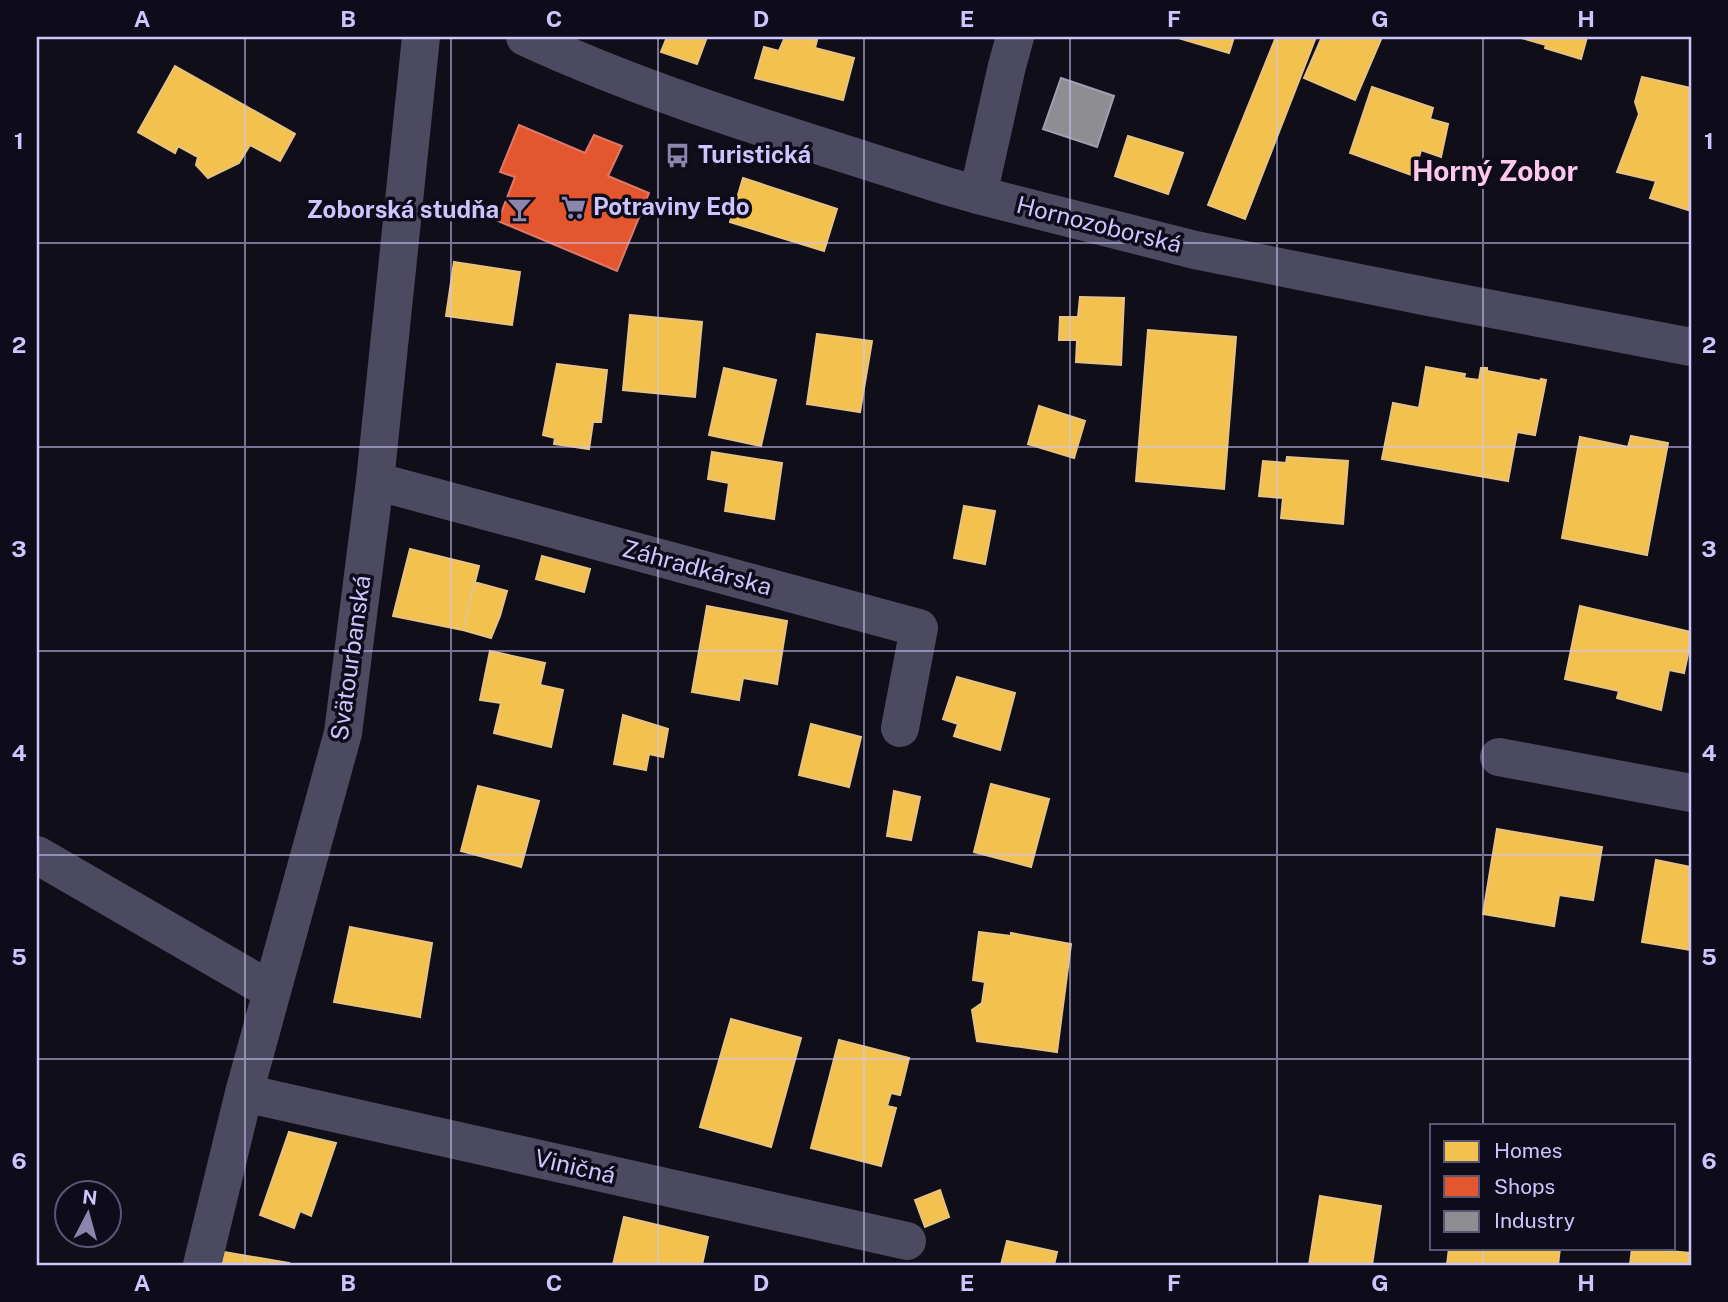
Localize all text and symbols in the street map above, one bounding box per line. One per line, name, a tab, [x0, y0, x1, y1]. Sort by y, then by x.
text: A	[134, 5, 151, 32]
text: B	[340, 5, 356, 32]
text: C	[546, 5, 562, 32]
text: D	[753, 5, 769, 32]
text: E	[960, 5, 974, 32]
text: F	[1167, 5, 1181, 32]
text: G	[1371, 5, 1389, 32]
text: H	[1577, 5, 1595, 32]
text: 1	[14, 127, 24, 154]
text: 1	[1704, 127, 1714, 154]
place label: Turistická	[698, 140, 811, 168]
bus stop icon: Turistická	[664, 141, 692, 169]
district label: Horný Zobor	[1412, 154, 1578, 187]
street label: Hornozoborská	[1014, 190, 1185, 258]
place label: Potraviny Edo	[593, 192, 750, 220]
supermarket icon: Potraviny Edo	[559, 193, 587, 221]
place label: Zoborská studňa	[307, 195, 499, 223]
bar icon: Zoborská studňa	[505, 196, 533, 224]
text: 2	[12, 331, 26, 358]
text: 2	[1702, 331, 1716, 358]
street label: Záhradkárska	[619, 534, 775, 600]
text: 3	[11, 535, 27, 562]
text: 3	[1701, 535, 1717, 562]
street label: Svätourbanská	[325, 573, 375, 742]
text: 4	[11, 739, 27, 766]
text: 4	[1701, 739, 1717, 766]
text: 5	[11, 943, 27, 970]
text: 5	[1701, 943, 1717, 970]
legend	[1430, 1124, 1676, 1250]
text: Homes	[1494, 1138, 1562, 1163]
street label: Viničná	[532, 1143, 618, 1189]
text: 6	[11, 1147, 27, 1174]
text: 6	[1701, 1147, 1717, 1174]
text: Shops	[1494, 1174, 1555, 1199]
north arrow	[52, 1180, 122, 1250]
text: N	[81, 1185, 98, 1209]
text: Industry	[1494, 1208, 1575, 1233]
text: A	[134, 1269, 151, 1296]
text: B	[340, 1269, 356, 1296]
text: C	[546, 1269, 562, 1296]
text: D	[753, 1269, 769, 1296]
text: E	[960, 1269, 974, 1296]
text: F	[1167, 1269, 1181, 1296]
text: G	[1371, 1269, 1389, 1296]
text: H	[1577, 1269, 1595, 1296]

